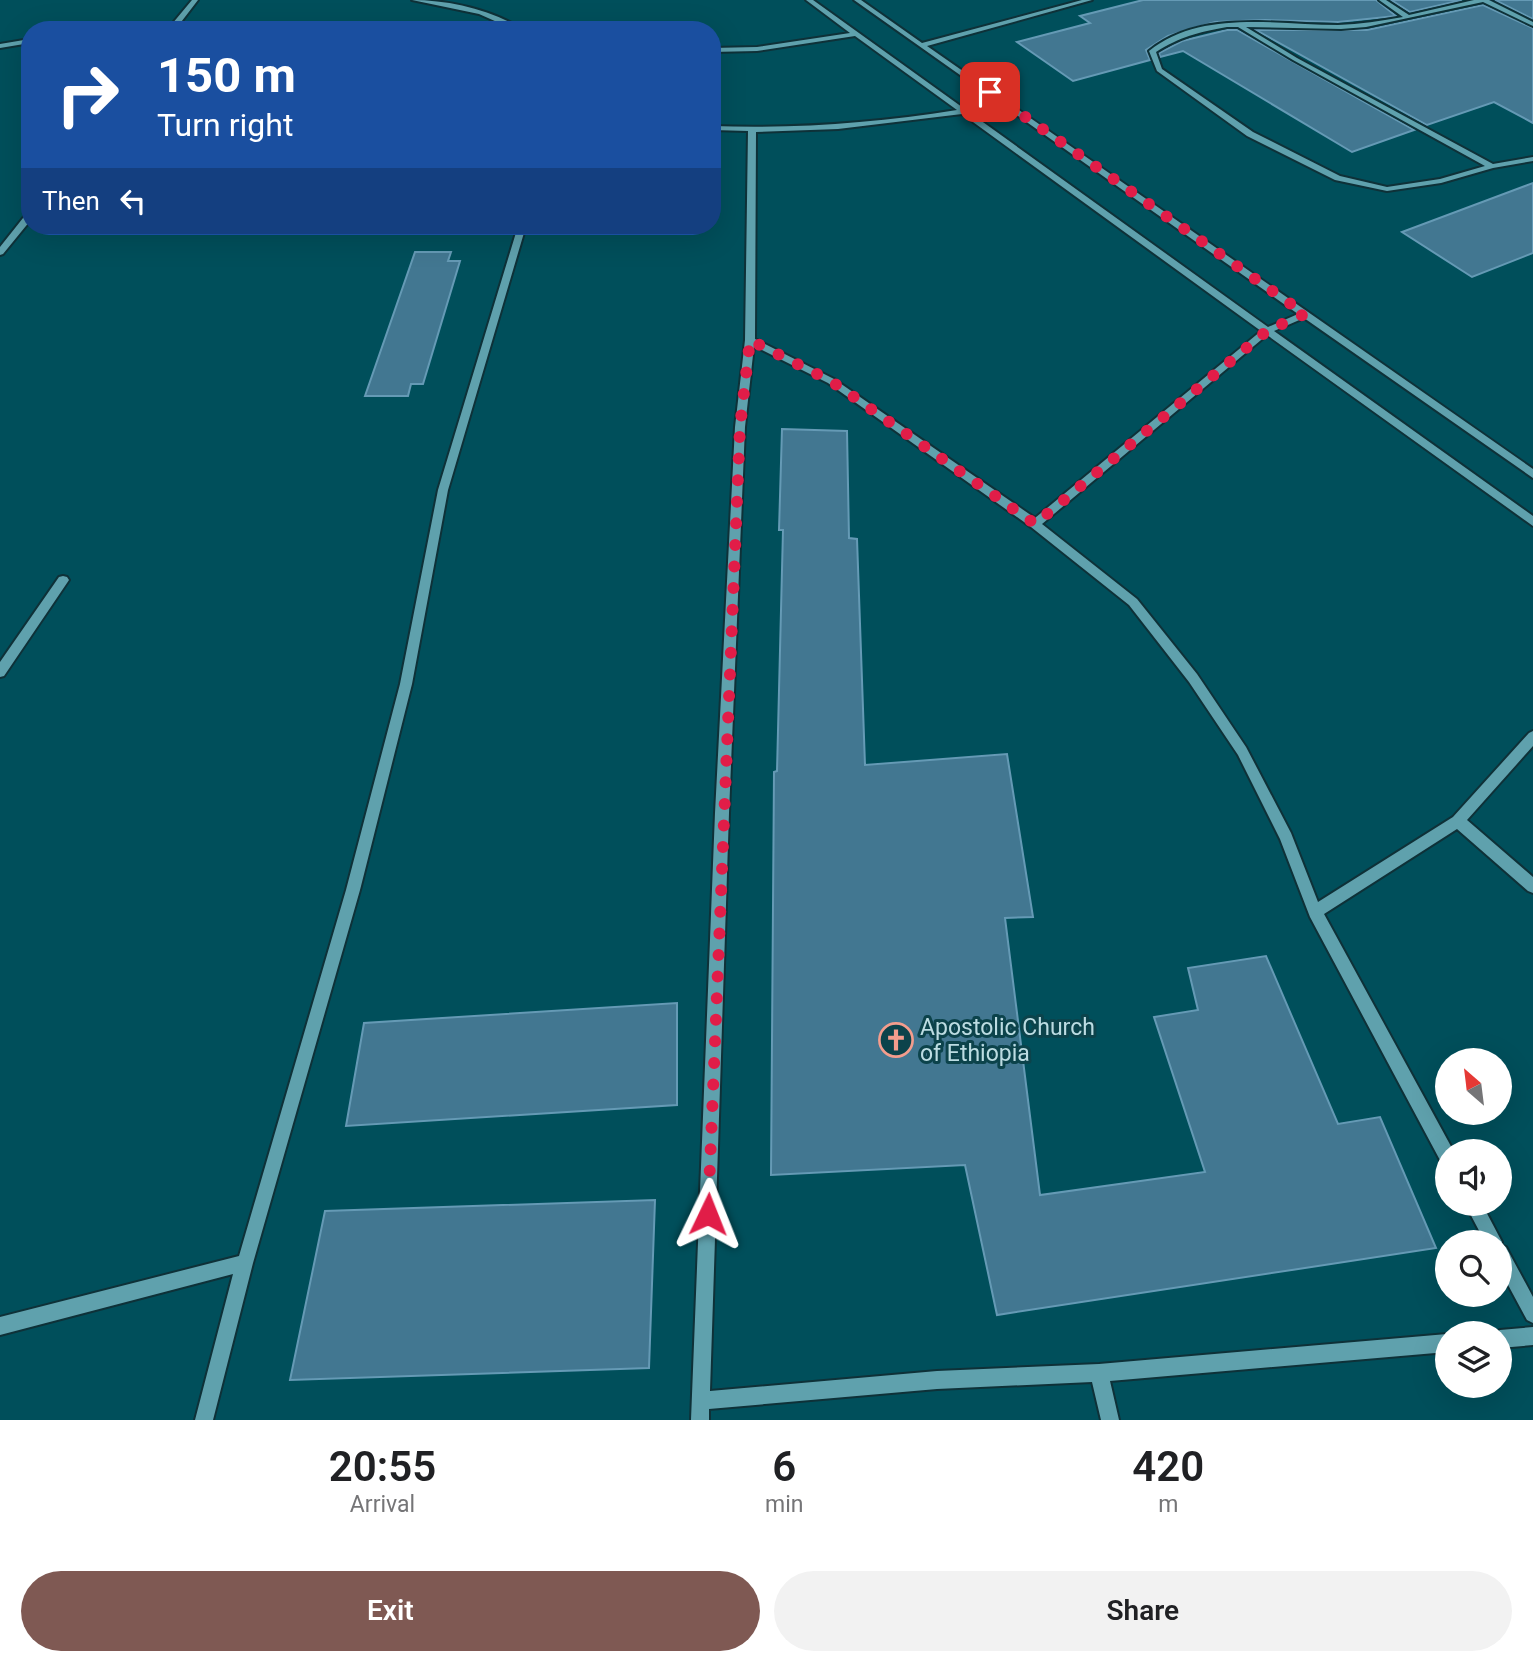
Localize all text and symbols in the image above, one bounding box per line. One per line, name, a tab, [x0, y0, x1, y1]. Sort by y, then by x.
text: 150 m	[157, 47, 296, 104]
icon: right	[42, 49, 133, 140]
pin	[960, 62, 1020, 122]
icon: arrive	[971, 73, 1009, 111]
text: Turn right	[157, 106, 293, 144]
icon: left	[114, 182, 152, 220]
text: Then	[42, 186, 100, 216]
place label: Apostolic Church of Ethiopia	[920, 1014, 1095, 1067]
church icon: Apostolic Church of Ethiopia	[877, 1021, 915, 1059]
north arrow	[1435, 1048, 1512, 1125]
map controls	[1435, 1048, 1512, 1398]
button: sound	[1435, 1139, 1512, 1216]
position arrow	[671, 1177, 745, 1251]
button: search	[1435, 1230, 1512, 1307]
button: layers	[1435, 1321, 1512, 1398]
text: 20:55	[329, 1442, 436, 1491]
text: 6	[772, 1442, 796, 1491]
text: 420	[1132, 1442, 1204, 1491]
text: Arrival	[350, 1491, 415, 1518]
text: min	[765, 1491, 803, 1518]
text: m	[1158, 1491, 1178, 1518]
button: Exit	[21, 1571, 760, 1651]
button: Share	[774, 1571, 1512, 1651]

